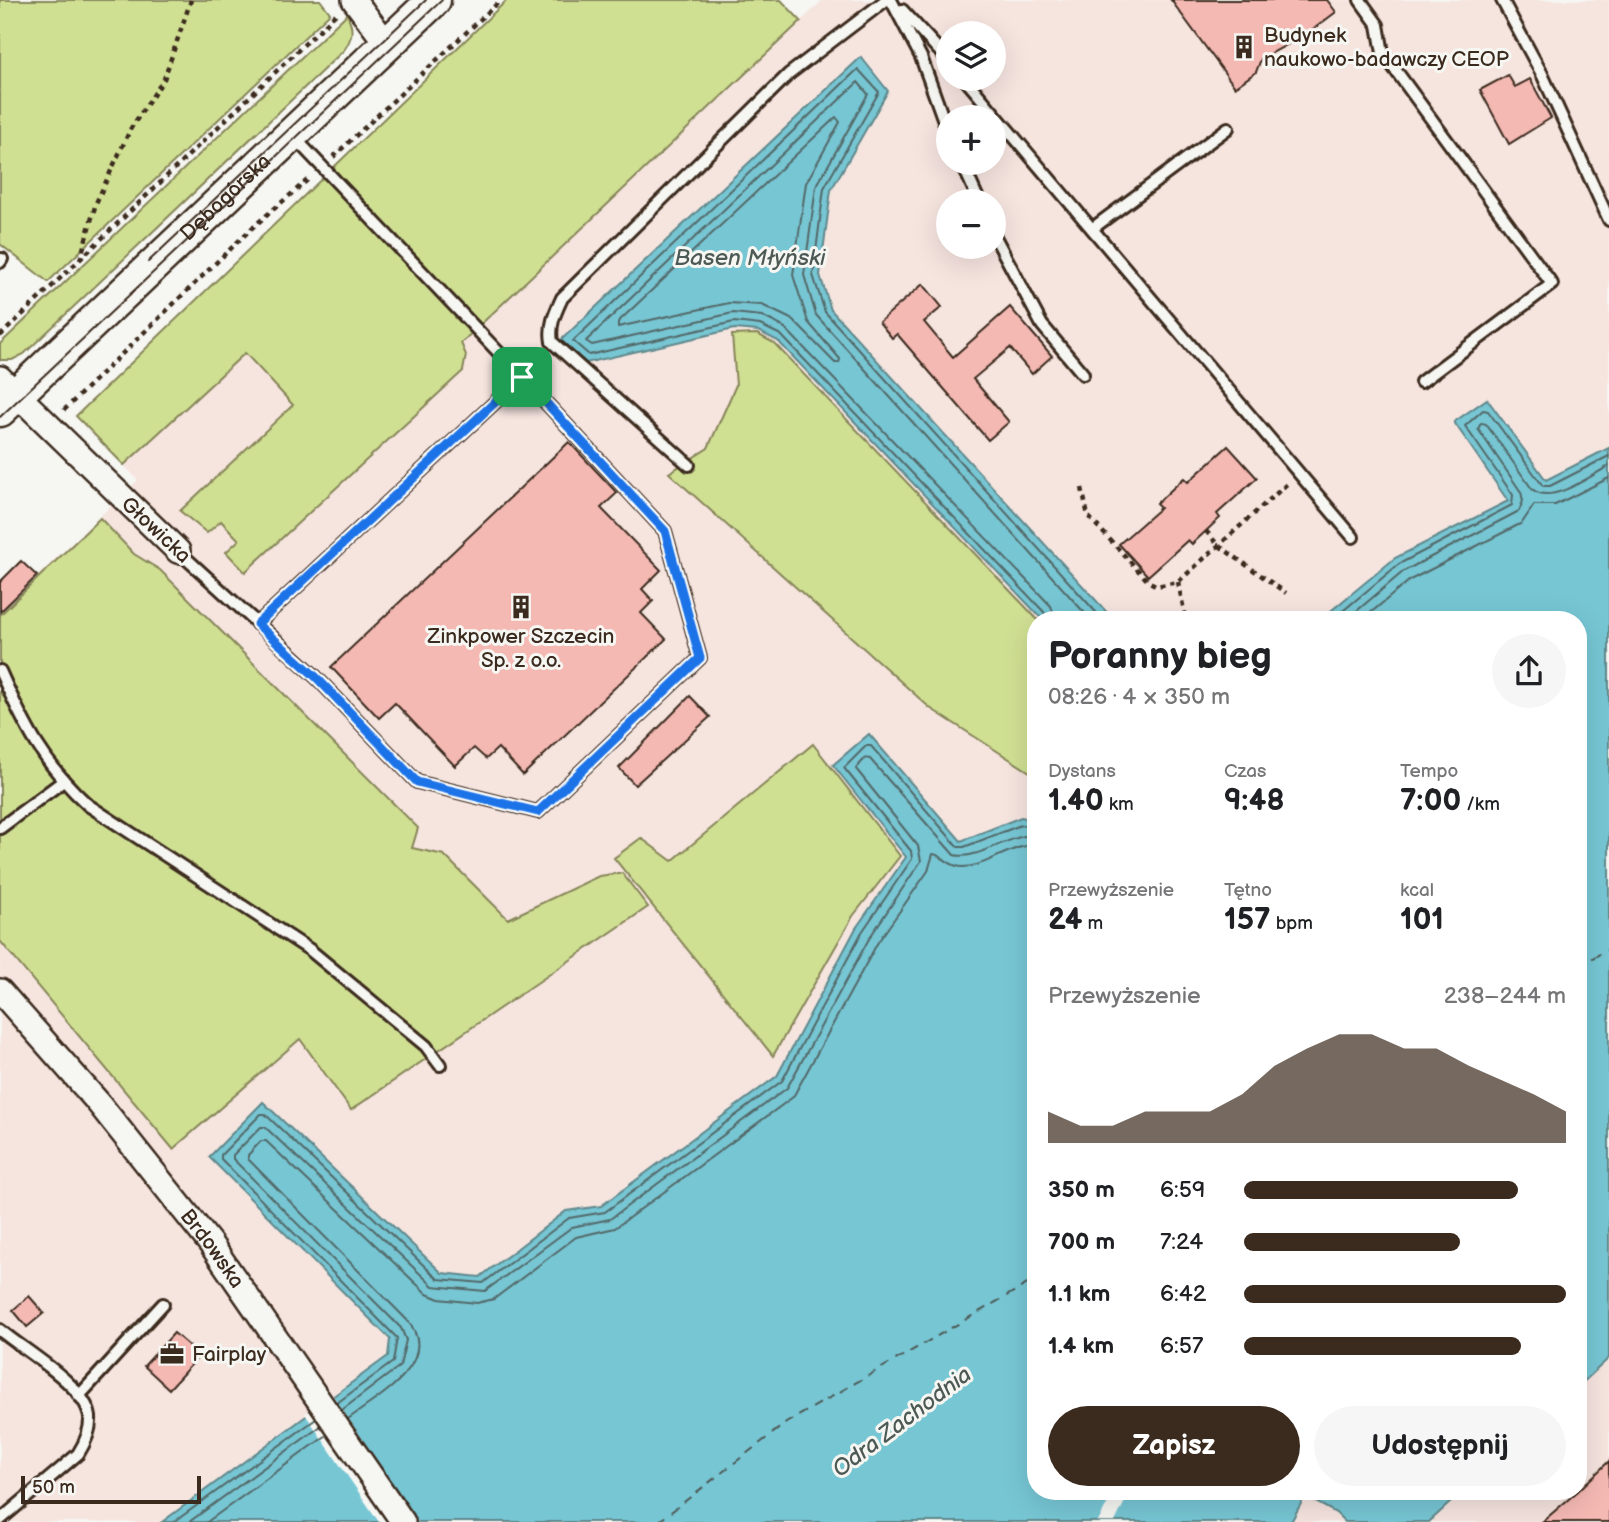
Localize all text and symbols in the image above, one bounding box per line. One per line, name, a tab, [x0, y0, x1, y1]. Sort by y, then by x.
map controls	[936, 21, 1006, 259]
button: layers	[936, 21, 1006, 91]
place label: Budynek naukowo-badawczy CEOP	[1264, 23, 1509, 72]
building icon: Budynek naukowo-badawczy CEOP	[1230, 33, 1258, 61]
button: +	[936, 105, 1006, 175]
street label: Dębogórska	[175, 148, 276, 246]
button: −	[936, 189, 1006, 259]
water label: Basen Młyński	[675, 244, 826, 272]
pin	[492, 347, 552, 407]
icon: arrive	[503, 358, 541, 396]
street label: Głowicka	[116, 492, 196, 568]
building icon: Zinkpower Szczecin Sp. z o.o.	[507, 593, 535, 621]
place label: Zinkpower Szczecin Sp. z o.o.	[427, 624, 614, 673]
text: Poranny bieg	[1048, 634, 1272, 679]
button: share	[1492, 634, 1566, 708]
text: 08:26 · 4 × 350 m	[1048, 683, 1230, 711]
text: Dystans	[1048, 760, 1116, 783]
text: Czas	[1224, 760, 1267, 783]
text: Tempo	[1400, 760, 1458, 783]
text: 1.40	[1048, 783, 1104, 819]
text: 9:48	[1224, 783, 1284, 819]
text: 7:00	[1400, 783, 1461, 819]
text: km	[1104, 793, 1134, 816]
text: /km	[1461, 793, 1500, 816]
text: Przewyższenie	[1048, 879, 1174, 902]
text: Tętno	[1224, 879, 1272, 902]
text: kcal	[1400, 879, 1434, 902]
text: 24	[1048, 902, 1082, 938]
text: 157	[1224, 902, 1271, 938]
text: 101	[1400, 902, 1444, 938]
text: m	[1082, 912, 1103, 935]
text: bpm	[1271, 912, 1313, 935]
text: Przewyższenie	[1048, 982, 1201, 1010]
text: 238–244 m	[1444, 982, 1566, 1010]
text: 350 m	[1048, 1176, 1115, 1204]
text: 6:59	[1160, 1176, 1205, 1204]
street label: Brdowska	[175, 1204, 250, 1293]
text: 700 m	[1048, 1228, 1115, 1256]
text: 7:24	[1160, 1228, 1203, 1256]
text: 1.1 km	[1048, 1280, 1110, 1308]
text: 6:42	[1160, 1280, 1206, 1308]
text: 1.4 km	[1048, 1332, 1114, 1360]
text: 6:57	[1160, 1332, 1203, 1360]
office icon: Fairplay	[158, 1340, 186, 1368]
place label: Fairplay	[192, 1342, 267, 1367]
water label: Odra Zachodnia	[827, 1361, 977, 1483]
button: Zapisz	[1048, 1406, 1300, 1486]
button: Udostępnij	[1314, 1406, 1566, 1486]
scale bar	[21, 1473, 201, 1505]
text: 50 m	[32, 1476, 75, 1499]

